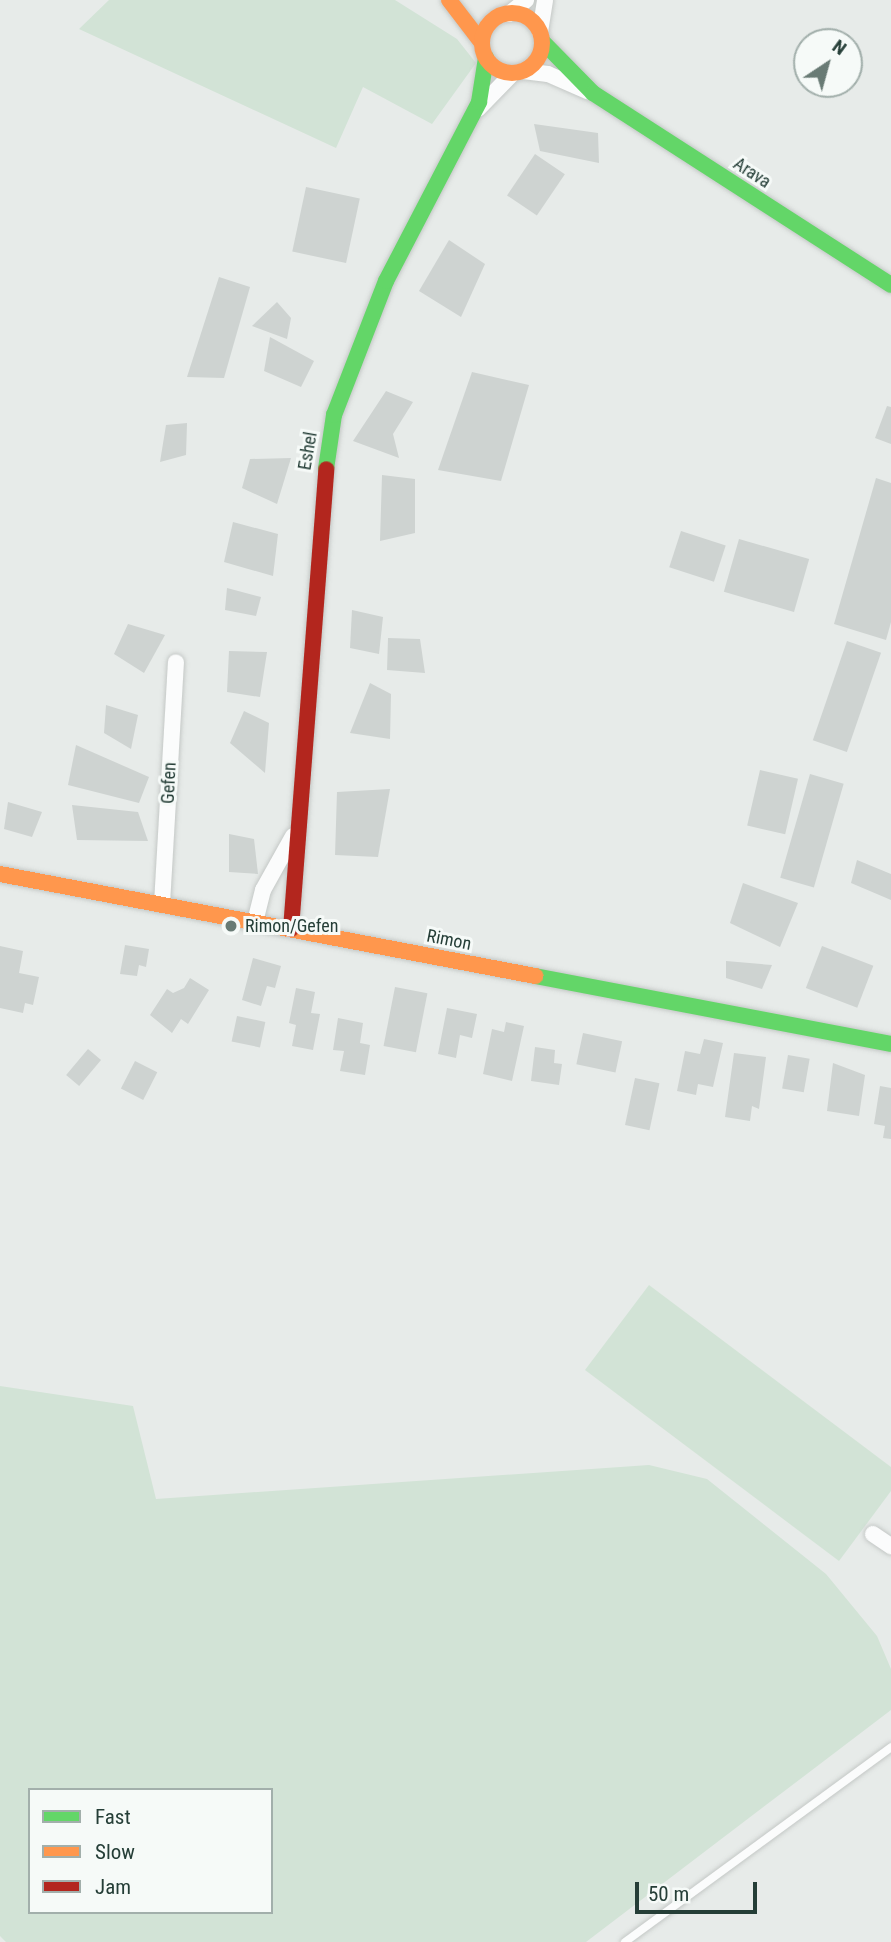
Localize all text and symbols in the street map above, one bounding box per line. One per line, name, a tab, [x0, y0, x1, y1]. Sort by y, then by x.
north arrow	[793, 28, 863, 98]
text: N	[828, 34, 851, 60]
street label: Arava	[729, 153, 775, 193]
street label: Eshel	[294, 430, 322, 472]
street label: Gefen	[157, 762, 181, 804]
place label: Rimon/Gefen	[245, 915, 338, 937]
marker: Rimon/Gefen	[223, 918, 239, 934]
street label: Rimon	[425, 925, 473, 955]
legend	[28, 1788, 273, 1914]
text: Fast	[95, 1805, 131, 1829]
text: Slow	[95, 1840, 135, 1864]
scale bar	[639, 1868, 762, 1912]
text: Jam	[95, 1875, 131, 1899]
text: 50 m	[648, 1882, 689, 1906]

